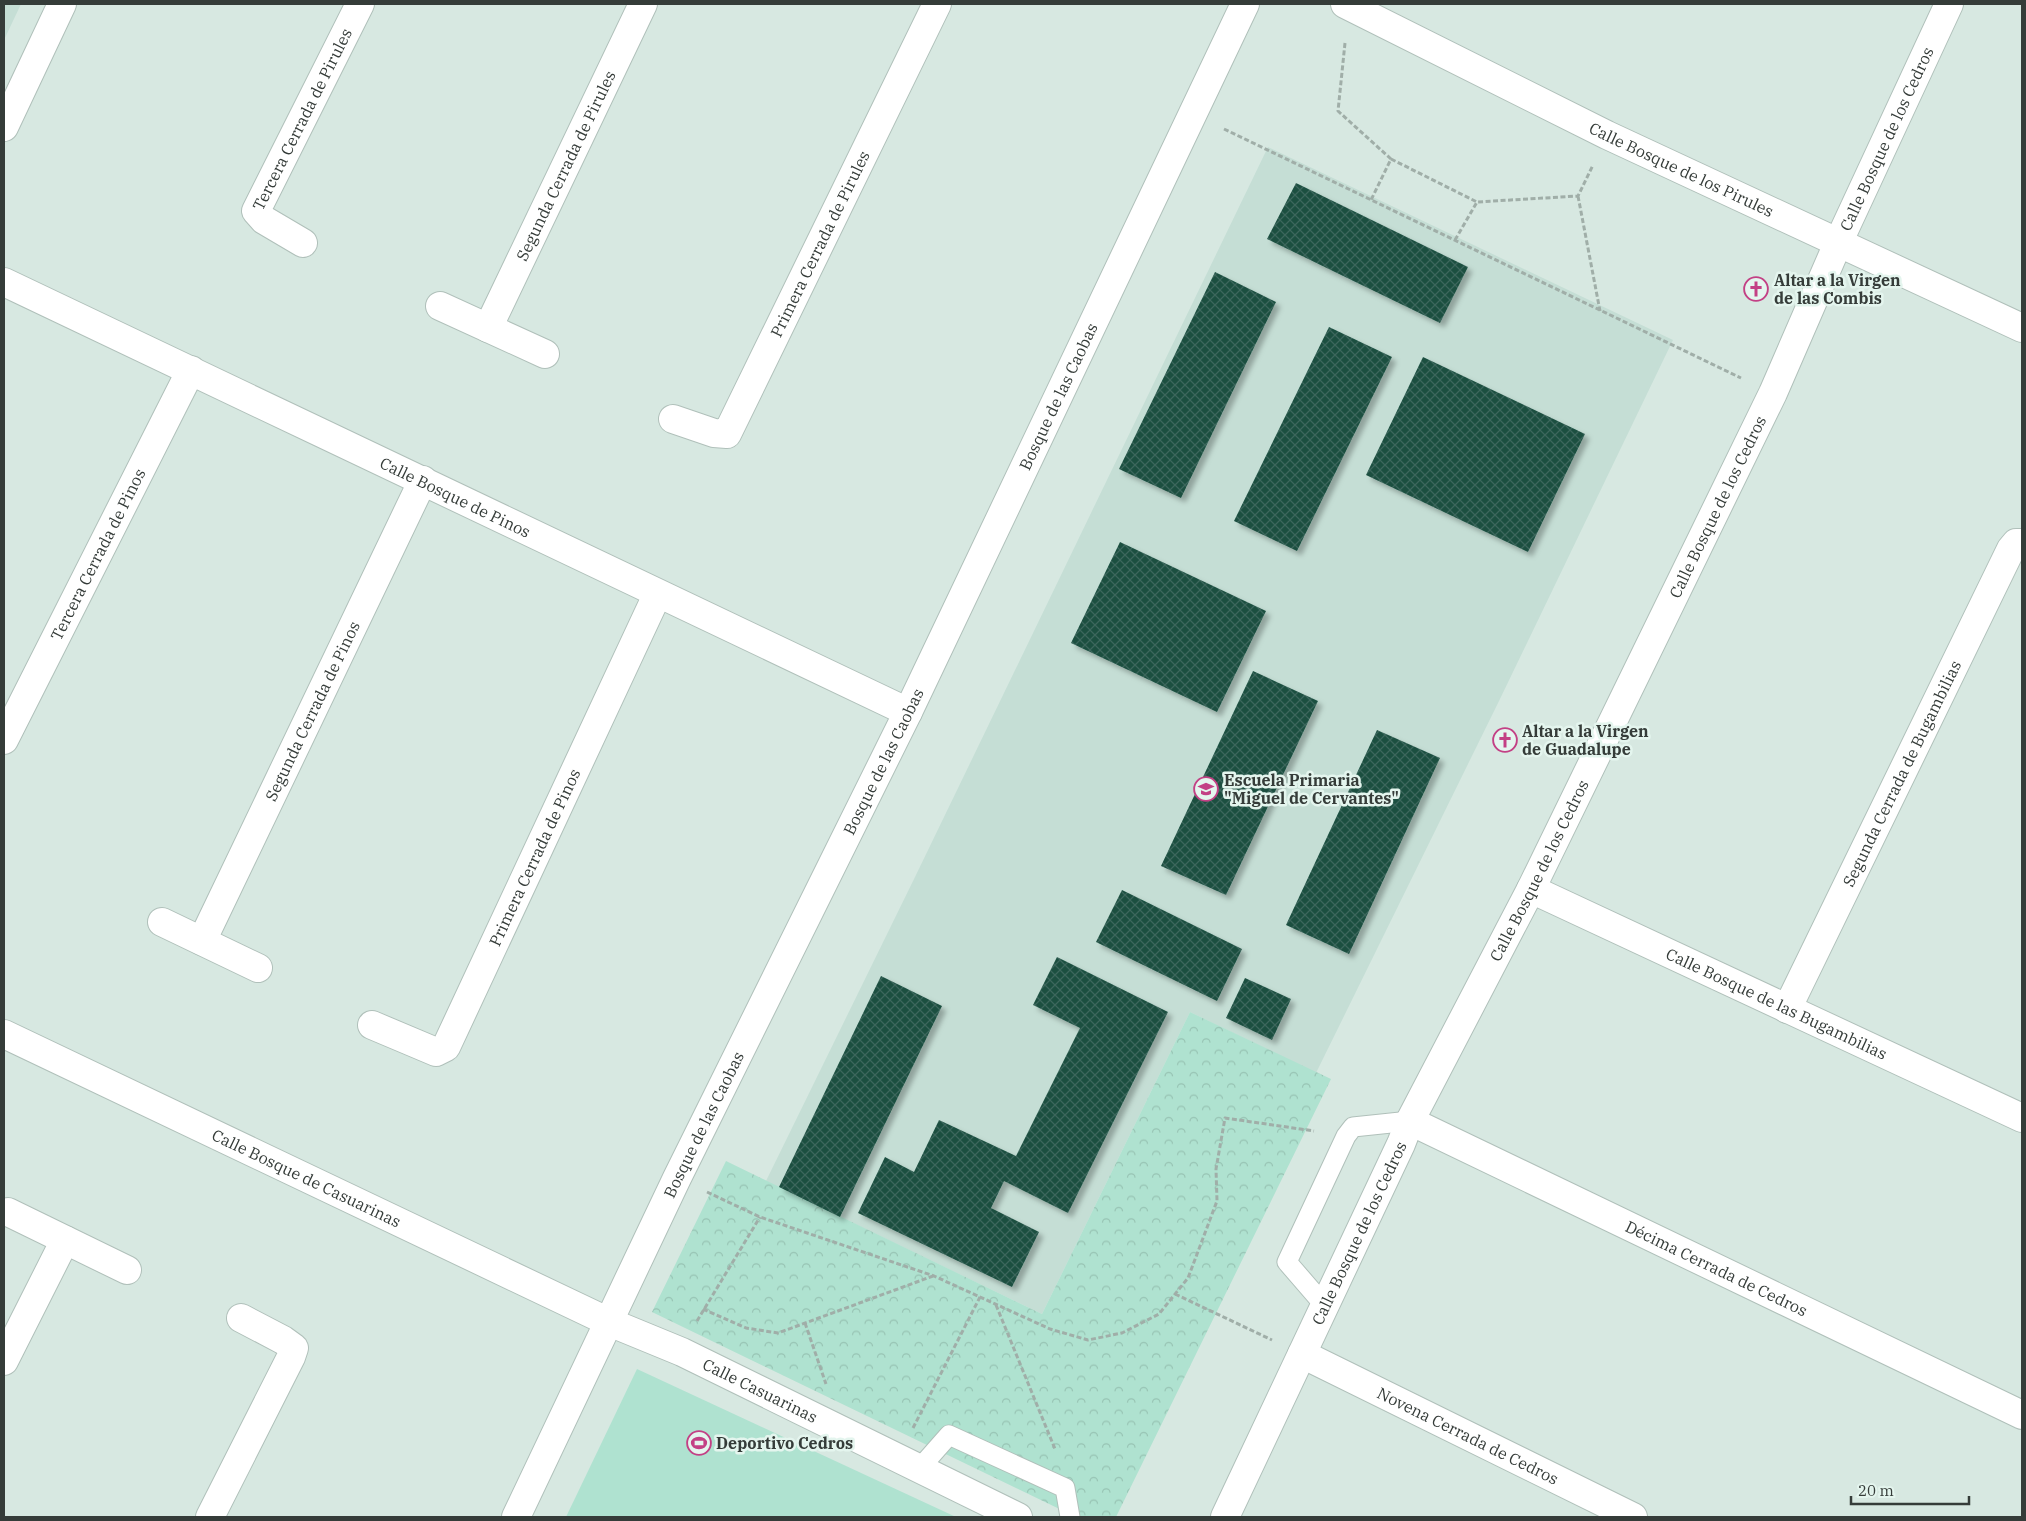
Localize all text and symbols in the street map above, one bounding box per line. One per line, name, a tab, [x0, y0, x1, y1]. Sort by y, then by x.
street label: Tercera Cerrada de Pirules	[248, 25, 356, 214]
street label: Calle Bosque de los Cedros	[1835, 44, 1938, 234]
street label: Segunda Cerrada de Pirules	[512, 67, 620, 264]
street label: Calle Bosque de los Pirules	[1586, 118, 1777, 221]
street label: Primera Cerrada de Pirules	[766, 147, 874, 340]
place label: Altar a la Virgen de las Combis	[1774, 270, 1901, 308]
church icon: Altar a la Virgen de las Combis	[1743, 276, 1769, 302]
street label: Bosque de las Caobas	[1015, 319, 1102, 473]
street label: Calle Bosque de los Cedros	[1665, 412, 1770, 601]
street label: Calle Bosque de Pinos	[377, 453, 534, 542]
street label: Tercera Cerrada de Pinos	[46, 465, 150, 644]
street label: Segunda Cerrada de Pinos	[261, 618, 364, 804]
street label: Segunda Cerrada de Bugambilias	[1838, 657, 1965, 890]
street label: Bosque de las Caobas	[839, 685, 928, 838]
place label: Altar a la Virgen de Guadalupe	[1522, 721, 1649, 759]
church icon: Altar a la Virgen de Guadalupe	[1492, 727, 1518, 753]
street label: Primera Cerrada de Pinos	[485, 765, 585, 949]
place label: Escuela Primaria "Miguel de Cervantes"	[1224, 770, 1399, 808]
school or university icon: Escuela Primaria "Miguel de Cervantes"	[1193, 776, 1219, 802]
street label: Calle Bosque de los Cedros	[1485, 776, 1593, 965]
street label: Calle Bosque de las Bugambilias	[1663, 943, 1890, 1064]
street label: Bosque de las Caobas	[659, 1048, 748, 1201]
street label: Calle Bosque de Casuarinas	[209, 1125, 404, 1231]
street label: Calle Bosque de los Cedros	[1307, 1138, 1411, 1328]
street label: Décima Cerrada de Cedros	[1622, 1216, 1811, 1320]
street label: Calle Casuarinas	[699, 1354, 821, 1427]
street label: Novena Cerrada de Cedros	[1374, 1383, 1562, 1489]
sports icon: Deportivo Cedros	[686, 1430, 712, 1456]
place label: Deportivo Cedros	[716, 1433, 853, 1453]
scale bar	[1851, 1474, 1968, 1506]
text: 20 m	[1858, 1481, 1894, 1500]

